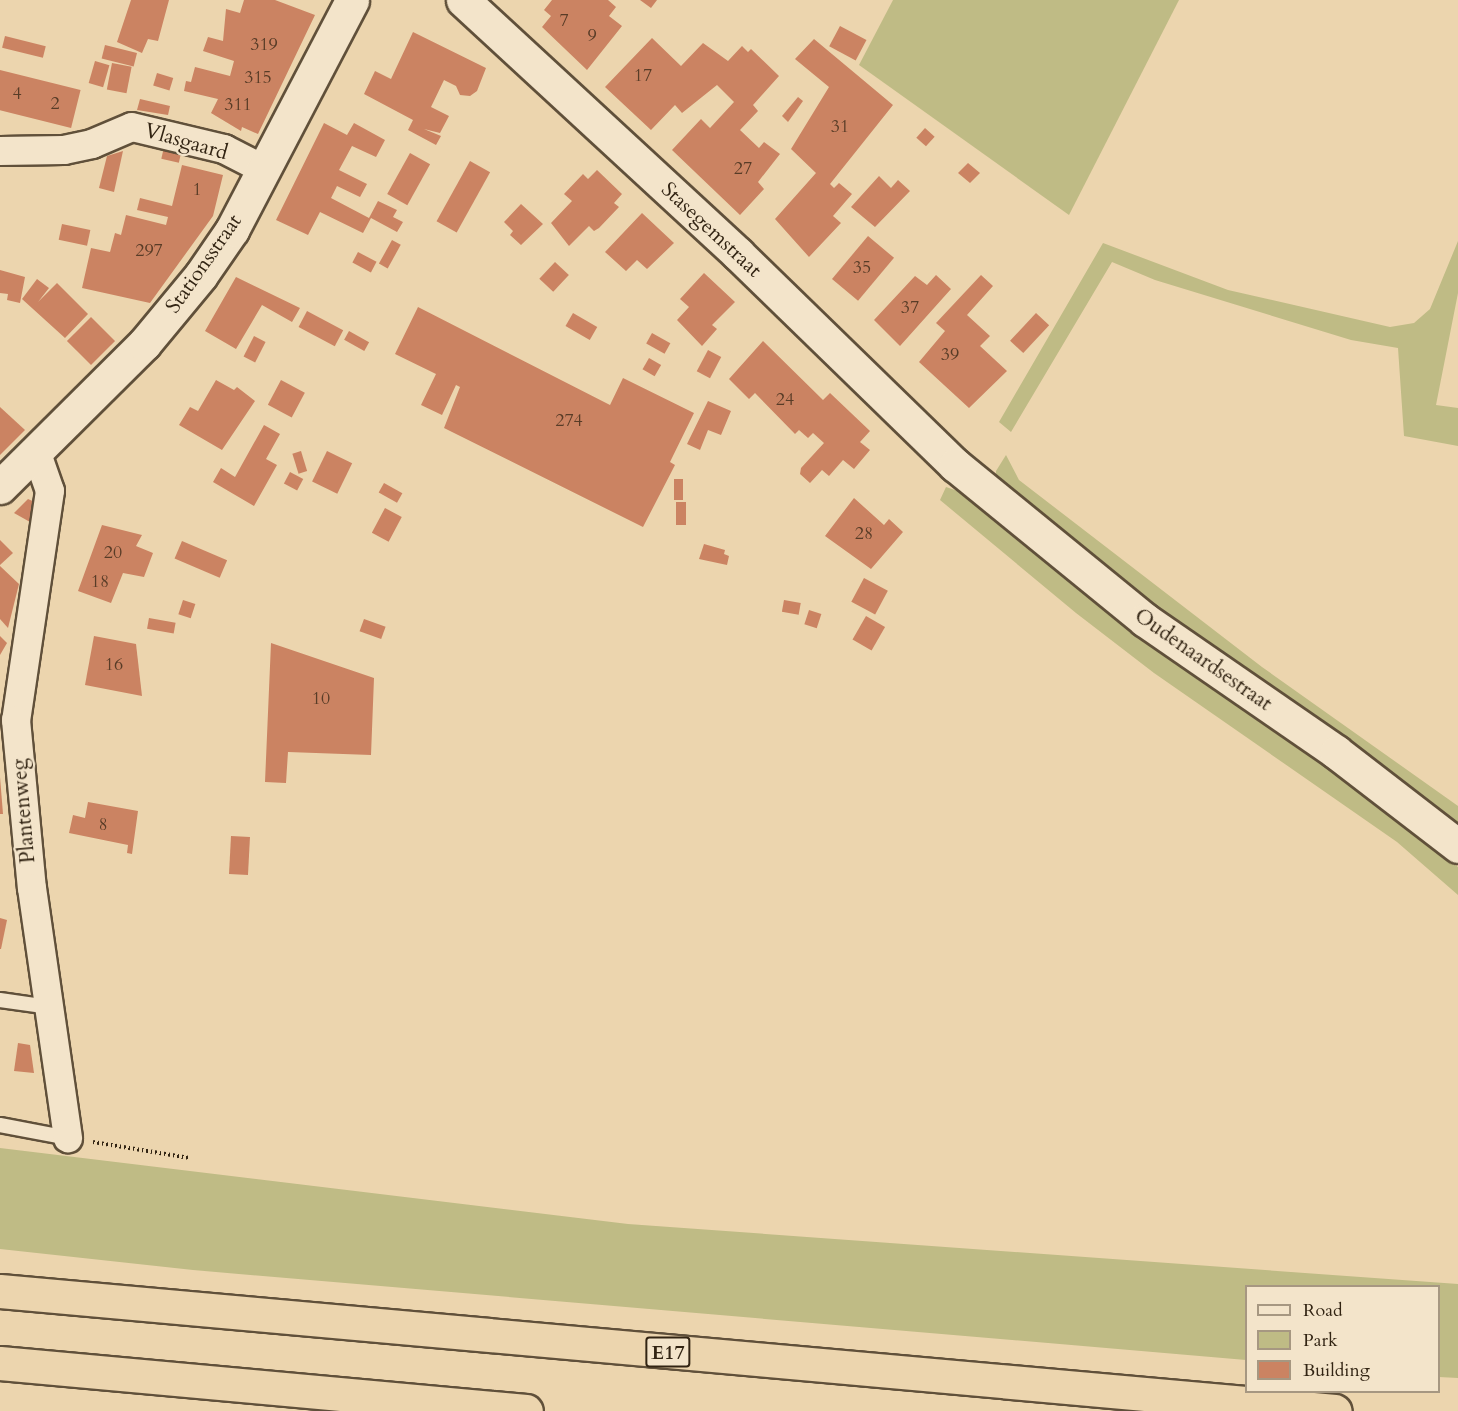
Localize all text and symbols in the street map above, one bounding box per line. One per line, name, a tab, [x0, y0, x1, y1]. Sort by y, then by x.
house number: 7	[559, 10, 569, 32]
house number: 9	[587, 25, 597, 47]
house number: 319	[250, 34, 278, 56]
house number: 17	[634, 65, 652, 87]
house number: 315	[244, 67, 272, 89]
house number: 4	[12, 83, 22, 105]
house number: 2	[50, 93, 60, 115]
house number: 311	[224, 94, 252, 116]
house number: 31	[831, 116, 849, 138]
street label: Vlasgaard	[141, 118, 231, 166]
house number: 27	[734, 158, 752, 180]
street label: Stasegemstraat	[656, 177, 766, 283]
house number: 1	[192, 179, 202, 201]
street label: Stationsstraat	[161, 210, 247, 318]
house number: 297	[135, 240, 163, 262]
house number: 35	[853, 257, 871, 279]
house number: 37	[901, 297, 919, 319]
house number: 39	[941, 344, 959, 366]
house number: 24	[776, 389, 794, 411]
house number: 274	[555, 410, 583, 432]
house number: 28	[855, 523, 873, 545]
house number: 20	[104, 542, 122, 564]
house number: 18	[91, 571, 109, 593]
street label: Oudenaardsestraat	[1129, 603, 1277, 717]
house number: 16	[105, 654, 123, 676]
house number: 10	[312, 688, 330, 710]
street label: Plantenweg	[7, 758, 41, 864]
house number: 8	[98, 814, 108, 836]
legend	[1245, 1285, 1440, 1393]
text: Road	[1303, 1298, 1343, 1323]
text: Park	[1303, 1328, 1338, 1353]
road number: E17	[644, 1335, 692, 1369]
text: Building	[1303, 1358, 1370, 1383]

